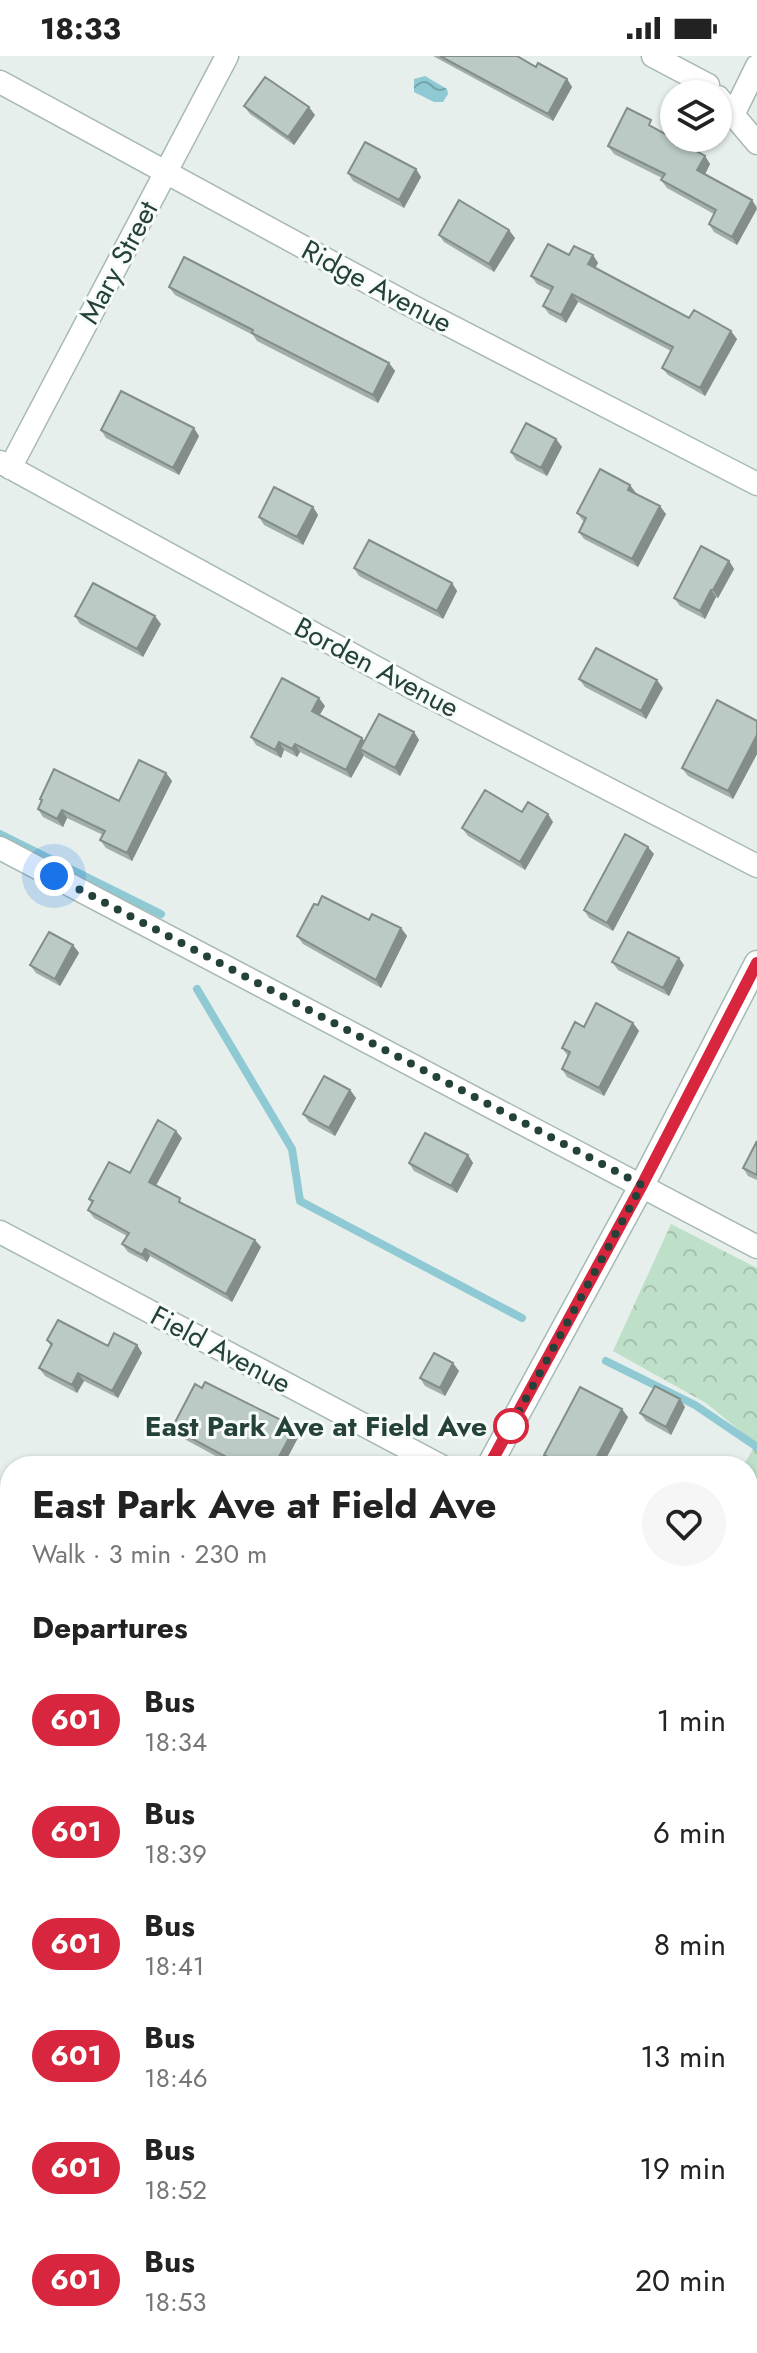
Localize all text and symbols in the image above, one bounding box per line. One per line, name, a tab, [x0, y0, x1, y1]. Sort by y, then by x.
text: 18:33	[40, 7, 121, 50]
map controls	[660, 80, 732, 152]
button: layers	[660, 80, 732, 152]
street label: Mary Street	[69, 193, 168, 331]
street label: Ridge Avenue	[294, 230, 459, 343]
street label: Borden Avenue	[287, 607, 466, 728]
your location	[34, 856, 74, 896]
street label: Field Avenue	[143, 1295, 298, 1404]
place label: East Park Ave at Field Ave	[145, 1406, 487, 1447]
marker: East Park Ave at Field Ave	[494, 1409, 528, 1443]
text: East Park Ave at Field Ave	[32, 1477, 496, 1532]
button: heart	[642, 1482, 726, 1566]
text: Walk · 3 min · 230 m	[32, 1535, 267, 1573]
text: Departures	[32, 1606, 188, 1649]
text: Bus	[144, 1680, 195, 1723]
text: 601	[50, 1699, 102, 1740]
text: 1 min	[657, 1699, 726, 1742]
text: 18:34	[144, 1723, 207, 1761]
text: Bus	[144, 1792, 195, 1835]
text: 601	[50, 1811, 102, 1852]
text: 6 min	[653, 1811, 726, 1854]
text: 18:39	[144, 1835, 207, 1873]
text: Bus	[144, 1904, 195, 1947]
text: 601	[50, 1923, 102, 1964]
text: 8 min	[654, 1923, 726, 1966]
text: 18:41	[144, 1947, 205, 1985]
text: Bus	[144, 2016, 195, 2059]
text: 601	[50, 2035, 102, 2076]
text: 13 min	[640, 2035, 726, 2078]
text: 18:46	[144, 2059, 208, 2097]
text: Bus	[144, 2128, 195, 2171]
text: 601	[50, 2147, 102, 2188]
text: 19 min	[639, 2147, 726, 2190]
text: 18:52	[144, 2171, 207, 2209]
text: Bus	[144, 2240, 195, 2283]
text: 601	[50, 2259, 102, 2300]
text: 20 min	[635, 2259, 726, 2302]
text: 18:53	[144, 2283, 207, 2321]

